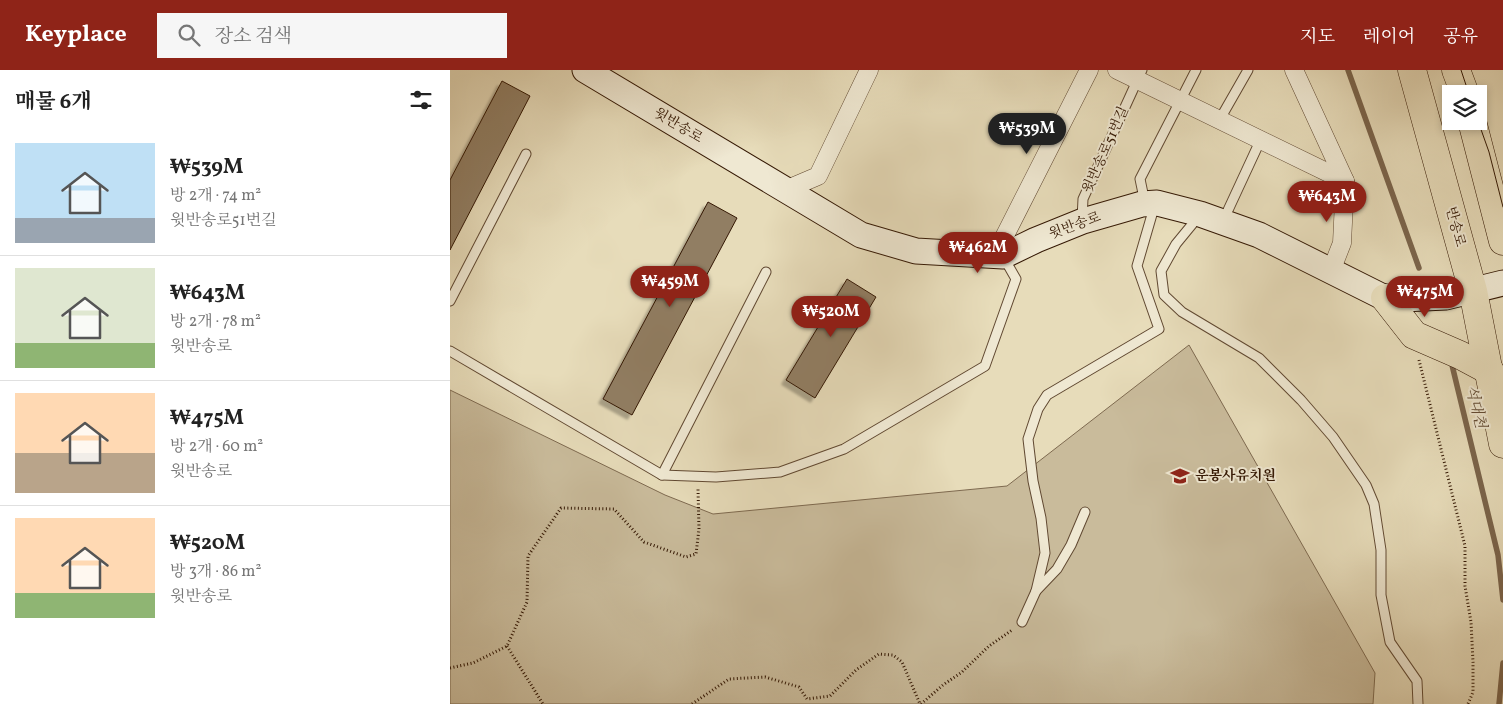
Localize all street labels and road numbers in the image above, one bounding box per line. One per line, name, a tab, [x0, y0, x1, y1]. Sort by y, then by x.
street label: 윗반송로	[650, 104, 706, 148]
street label: 윗반송로51번길	[1078, 104, 1134, 196]
street label: 반송로	[1441, 205, 1470, 250]
street label: 윗반송로	[1046, 208, 1104, 244]

